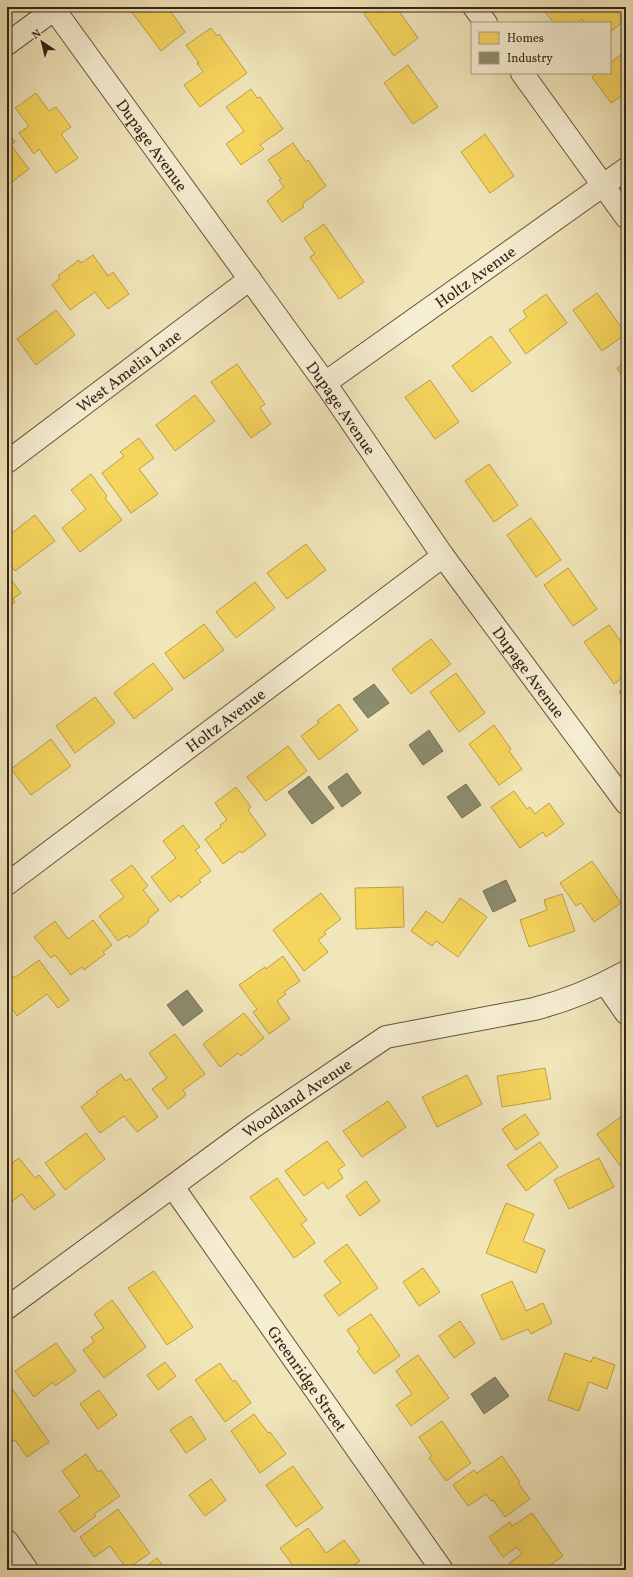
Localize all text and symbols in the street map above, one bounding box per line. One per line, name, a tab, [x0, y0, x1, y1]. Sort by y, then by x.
north arrow	[22, 22, 62, 62]
legend	[471, 22, 611, 74]
text: N	[30, 27, 45, 43]
text: Homes	[507, 31, 544, 47]
text: Industry	[507, 51, 553, 67]
street label: Dupage Avenue	[110, 95, 192, 197]
street label: Holtz Avenue	[431, 242, 521, 314]
street label: West Amelia Lane	[73, 325, 187, 419]
street label: Dupage Avenue	[300, 358, 380, 460]
street label: Dupage Avenue	[486, 623, 569, 724]
street label: Holtz Avenue	[182, 684, 271, 759]
street label: Woodland Avenue	[239, 1054, 357, 1144]
street label: Greenridge Street	[261, 1322, 351, 1437]

